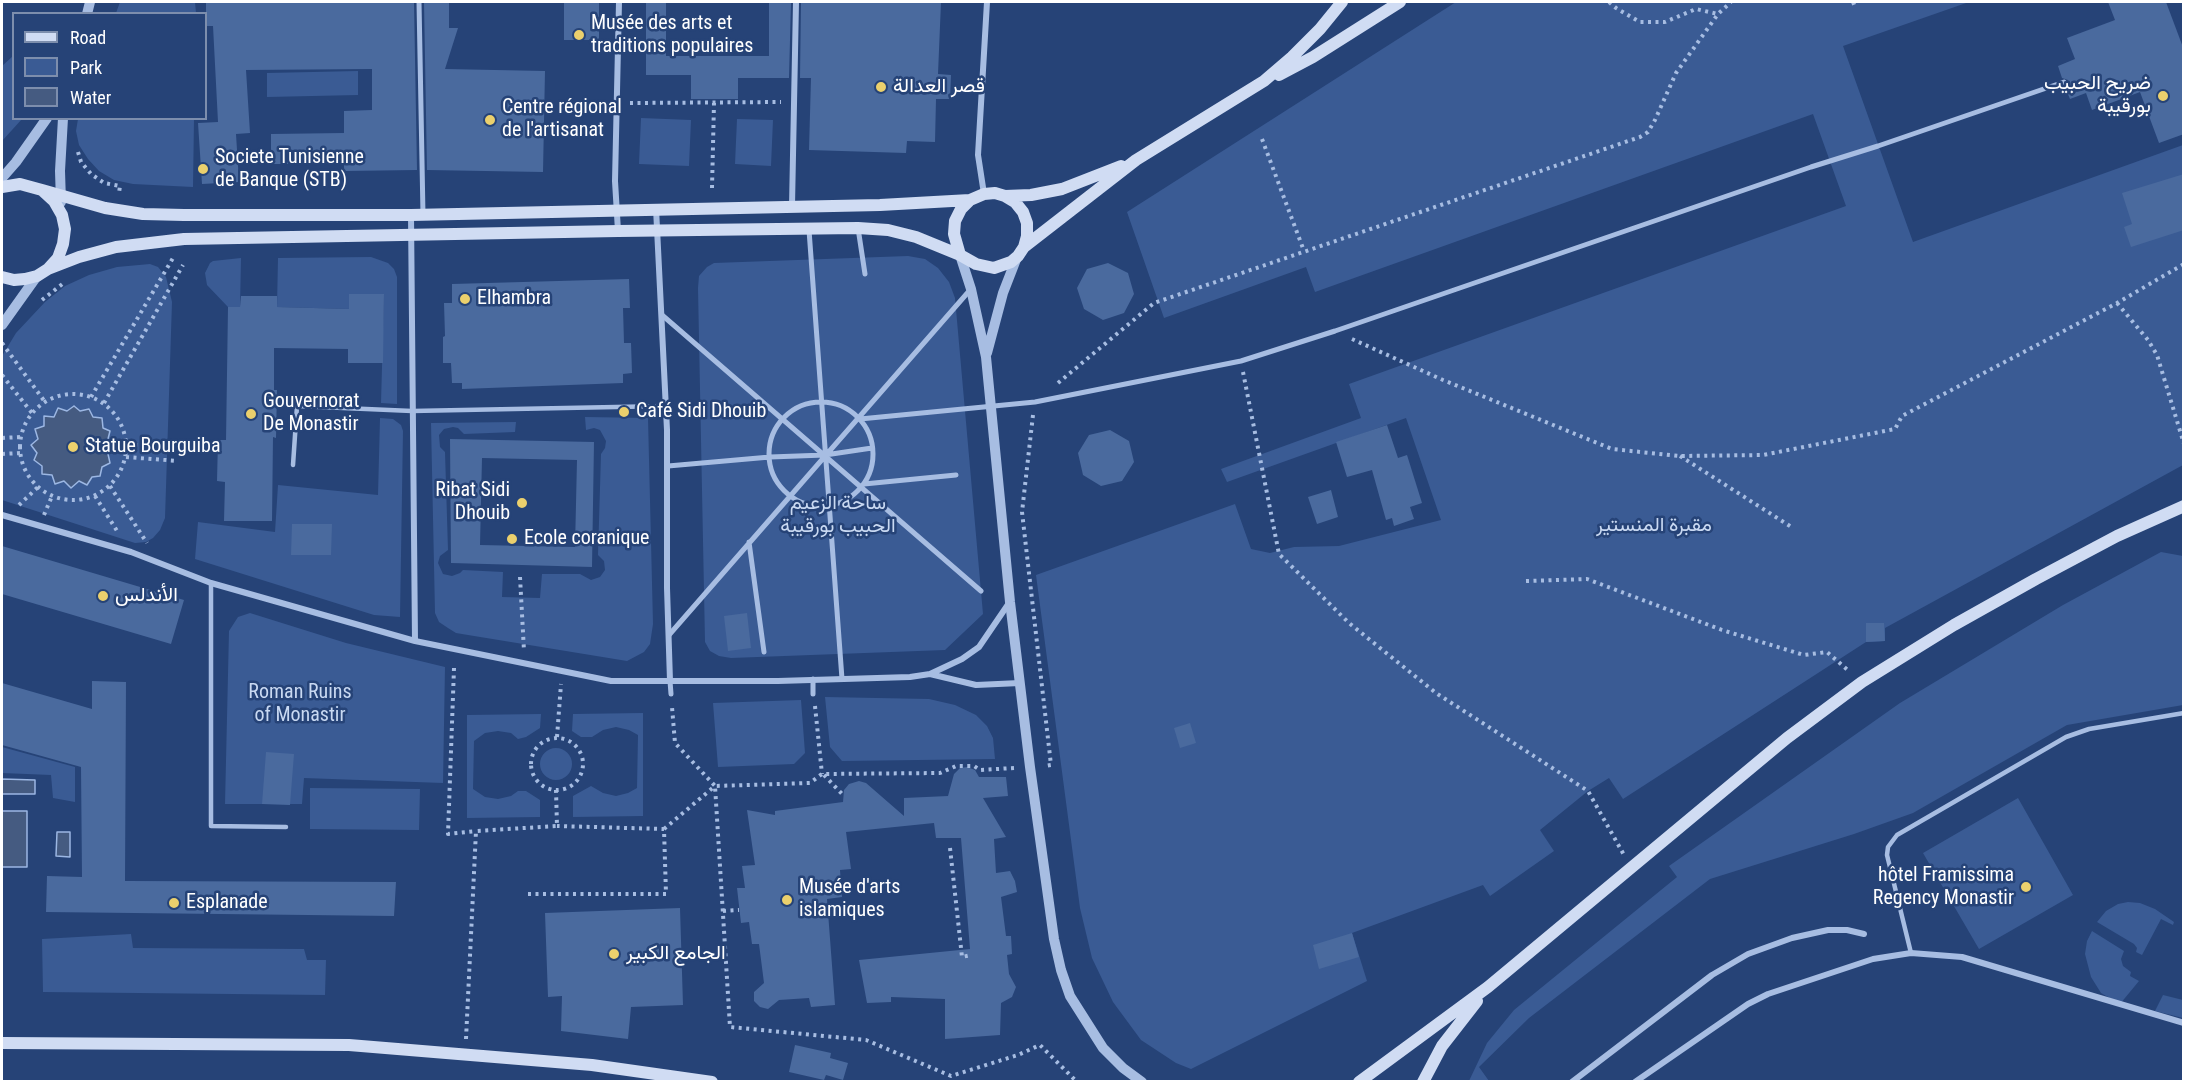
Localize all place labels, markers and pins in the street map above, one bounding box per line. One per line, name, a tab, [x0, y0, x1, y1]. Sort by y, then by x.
place label: Musée des arts et traditions populaires	[591, 12, 753, 59]
marker: Musée des arts et traditions populaires	[572, 28, 586, 42]
place label: ضريح الحبيب بورقيبة	[2044, 72, 2151, 119]
place label: قصر العدالة	[893, 75, 985, 99]
marker: قصر العدالة	[874, 80, 888, 94]
marker: ضريح الحبيب بورقيبة	[2156, 89, 2170, 103]
place label: Centre régional de l'artisanat	[502, 96, 622, 143]
marker: Centre régional de l'artisanat	[483, 113, 497, 127]
place label: Societe Tunisienne de Banque (STB)	[215, 146, 364, 193]
marker: Societe Tunisienne de Banque (STB)	[196, 162, 210, 176]
place label: Elhambra	[477, 287, 551, 311]
marker: Elhambra	[458, 292, 472, 306]
place label: Gouvernorat De Monastir	[263, 390, 359, 437]
place label: Café Sidi Dhouib	[636, 400, 766, 424]
marker: Café Sidi Dhouib	[617, 405, 631, 419]
marker: Gouvernorat De Monastir	[244, 407, 258, 421]
place label: Statue Bourguiba	[85, 435, 221, 459]
marker: Statue Bourguiba	[66, 440, 80, 454]
place label: Ribat Sidi Dhouib	[435, 479, 510, 526]
marker: Ribat Sidi Dhouib	[515, 496, 529, 510]
place label: Ecole coranique	[524, 527, 649, 551]
marker: Ecole coranique	[505, 532, 519, 546]
place label: الأندلس	[115, 584, 178, 608]
marker: الأندلس	[96, 589, 110, 603]
place label: hôtel Framissima Regency Monastir	[1873, 864, 2014, 911]
place label: Musée d'arts islamiques	[799, 876, 900, 923]
marker: hôtel Framissima Regency Monastir	[2019, 880, 2033, 894]
place label: Esplanade	[186, 891, 268, 915]
marker: Musée d'arts islamiques	[780, 893, 794, 907]
marker: Esplanade	[167, 896, 181, 910]
place label: الجامع الكبير	[626, 942, 726, 966]
marker: الجامع الكبير	[607, 947, 621, 961]

